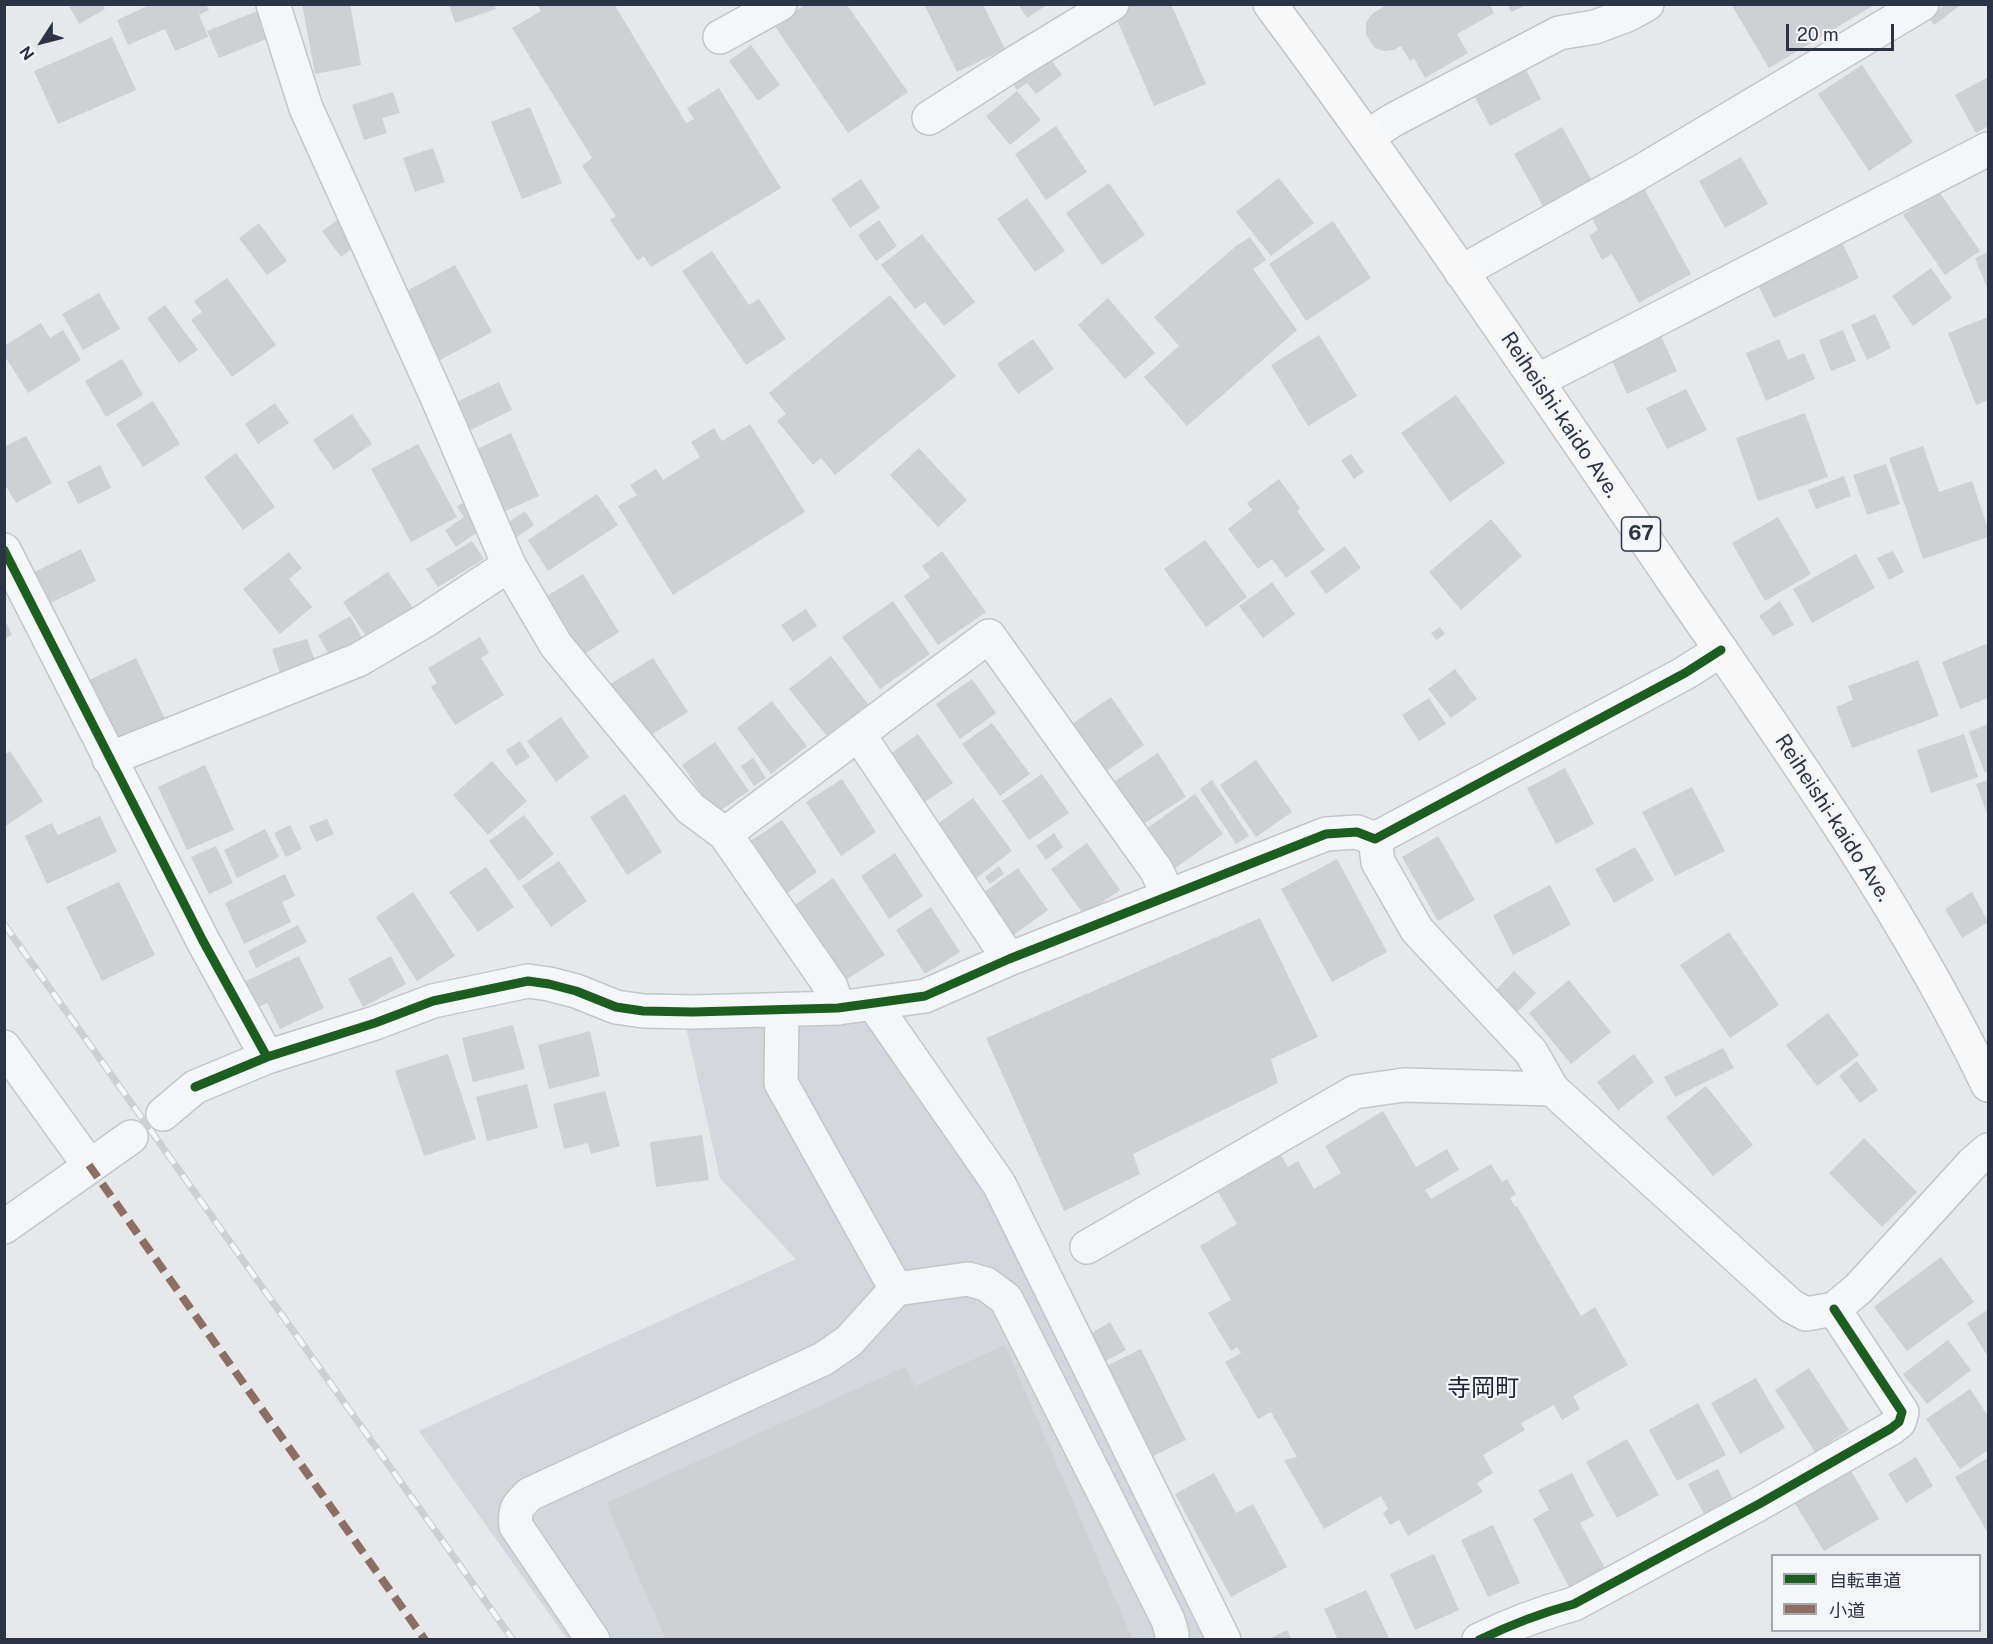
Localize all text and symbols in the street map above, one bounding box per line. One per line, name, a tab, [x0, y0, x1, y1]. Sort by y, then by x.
north arrow	[12, 12, 72, 72]
scale bar	[1789, 12, 1897, 50]
text: 20 m	[1797, 24, 1839, 45]
text: N	[16, 42, 38, 64]
street label: Reiheishi-kaido Ave.	[1495, 327, 1625, 503]
road number: 67	[1622, 517, 1660, 551]
street label: Reiheishi-kaido Ave.	[1769, 730, 1897, 906]
district label: 寺岡町	[1447, 1375, 1519, 1403]
legend	[1771, 1554, 1981, 1632]
text: 自転車道	[1829, 1570, 1901, 1591]
text: 小道	[1829, 1600, 1865, 1621]

